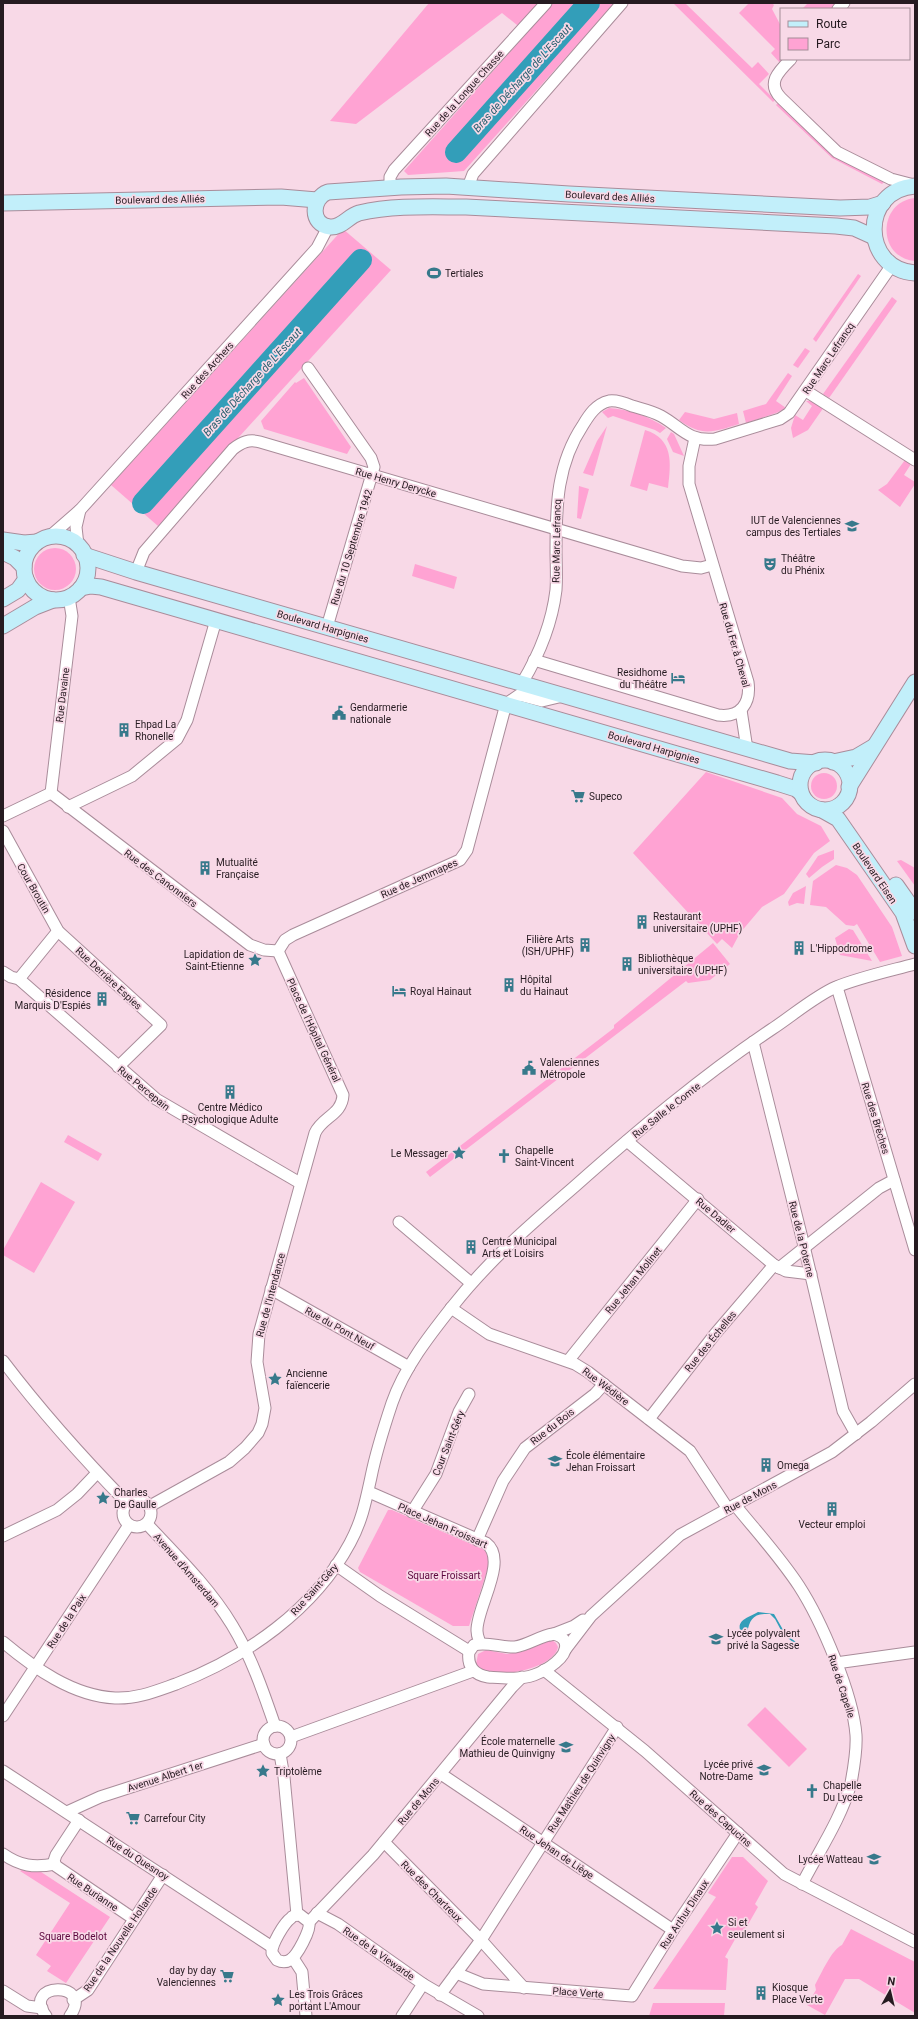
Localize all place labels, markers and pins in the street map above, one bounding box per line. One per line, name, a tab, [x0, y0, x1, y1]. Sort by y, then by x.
sports icon: Tertiales	[426, 265, 442, 281]
place label: Tertiales	[445, 268, 483, 279]
place label: IUT de Valenciennes campus des Tertiales	[746, 515, 841, 538]
school or university icon: IUT de Valenciennes campus des Tertiales	[844, 518, 860, 534]
place label: Théâtre du Phénix	[781, 553, 825, 576]
theatre icon: Théâtre du Phénix	[762, 556, 778, 572]
place label: Residhome du Théâtre	[617, 667, 667, 690]
hotel icon: Residhome du Théâtre	[670, 670, 686, 686]
place label: Gendarmerie nationale	[350, 702, 407, 725]
public building icon: Gendarmerie nationale	[331, 705, 347, 721]
place label: Ehpad La Rhonelle	[135, 719, 176, 742]
building icon: Ehpad La Rhonelle	[116, 722, 132, 738]
supermarket icon: Supeco	[570, 788, 586, 804]
place label: Supeco	[589, 791, 623, 802]
place label: Mutualité Française	[216, 857, 259, 880]
building icon: Mutualité Française	[197, 860, 213, 876]
place label: Restaurant universitaire (UPHF)	[653, 911, 742, 935]
building icon: Restaurant universitaire (UPHF)	[634, 914, 650, 930]
place label: Filière Arts (ISH/UPHF)	[522, 934, 574, 958]
building icon: Filière Arts (ISH/UPHF)	[577, 937, 593, 953]
building icon: L'Hippodrome	[791, 940, 807, 956]
place label: L'Hippodrome	[810, 943, 872, 954]
place label: Lapidation de Saint-Etienne	[184, 949, 244, 972]
place icon: Lapidation de Saint-Etienne	[247, 952, 263, 968]
place label: Bibliothèque universitaire (UPHF)	[638, 953, 727, 977]
building icon: Bibliothèque universitaire (UPHF)	[619, 956, 635, 972]
place label: Hôpital du Hainaut	[520, 974, 568, 997]
building icon: Hôpital du Hainaut	[501, 977, 517, 993]
hotel icon: Royal Hainaut	[391, 983, 407, 999]
place label: Royal Hainaut	[410, 986, 472, 997]
place label: Résidence Marquis D'Espiés	[15, 988, 91, 1011]
building icon: Résidence Marquis D'Espiés	[94, 991, 110, 1007]
place label: Valenciennes Métropole	[540, 1057, 599, 1080]
public building icon: Valenciennes Métropole	[521, 1060, 537, 1076]
building icon: Centre Médico Psychologique Adulte	[222, 1084, 238, 1100]
place label: Centre Médico Psychologique Adulte	[182, 1102, 278, 1125]
place icon: Le Messager	[451, 1145, 467, 1161]
place label: Chapelle Saint-Vincent	[515, 1145, 574, 1168]
place label: Le Messager	[391, 1148, 449, 1159]
church icon: Chapelle Saint-Vincent	[496, 1148, 512, 1164]
place label: Centre Municipal Arts et Loisirs	[482, 1236, 557, 1259]
building icon: Centre Municipal Arts et Loisirs	[463, 1239, 479, 1255]
place label: Ancienne faïencerie	[286, 1368, 330, 1391]
place icon: Ancienne faïencerie	[267, 1371, 283, 1387]
place label: École élémentaire Jehan Froissart	[566, 1449, 645, 1473]
school or university icon: École élémentaire Jehan Froissart	[547, 1453, 563, 1469]
building icon: Omega	[758, 1457, 774, 1473]
place label: Omega	[777, 1460, 809, 1471]
place label: Charles De Gaulle	[114, 1487, 156, 1510]
place icon: Charles De Gaulle	[95, 1490, 111, 1506]
building icon: Vecteur emploi	[824, 1501, 840, 1517]
place label: Vecteur emploi	[799, 1519, 865, 1530]
place label: Lycée polyvalent privé la Sagesse	[727, 1628, 800, 1651]
school or university icon: Lycée polyvalent privé la Sagesse	[708, 1631, 724, 1647]
place label: École maternelle Mathieu de Quinvigny	[459, 1735, 555, 1759]
school or university icon: École maternelle Mathieu de Quinvigny	[558, 1739, 574, 1755]
place label: Lycée privé Notre-Dame	[699, 1759, 753, 1782]
school or university icon: Lycée privé Notre-Dame	[756, 1762, 772, 1778]
place icon: Triptolème	[255, 1763, 271, 1779]
place label: Triptolème	[274, 1766, 322, 1777]
place label: Chapelle Du Lycee	[823, 1780, 863, 1803]
church icon: Chapelle Du Lycee	[804, 1783, 820, 1799]
supermarket icon: Carrefour City	[125, 1810, 141, 1826]
place label: Carrefour City	[144, 1813, 206, 1824]
school or university icon: Lycée Watteau	[866, 1851, 882, 1867]
place label: Lycée Watteau	[798, 1854, 863, 1865]
place label: Si et seulement si	[728, 1917, 785, 1940]
place icon: Si et seulement si	[709, 1920, 725, 1936]
place label: day by day Valenciennes	[157, 1965, 216, 1988]
supermarket icon: day by day Valenciennes	[219, 1968, 235, 1984]
place label: Kiosque Place Verte	[772, 1982, 823, 2005]
building icon: Kiosque Place Verte	[753, 1985, 769, 2001]
place label: Les Trois Grâces portant L'Amour	[289, 1989, 363, 2012]
place icon: Les Trois Grâces portant L'Amour	[270, 1992, 286, 2008]

